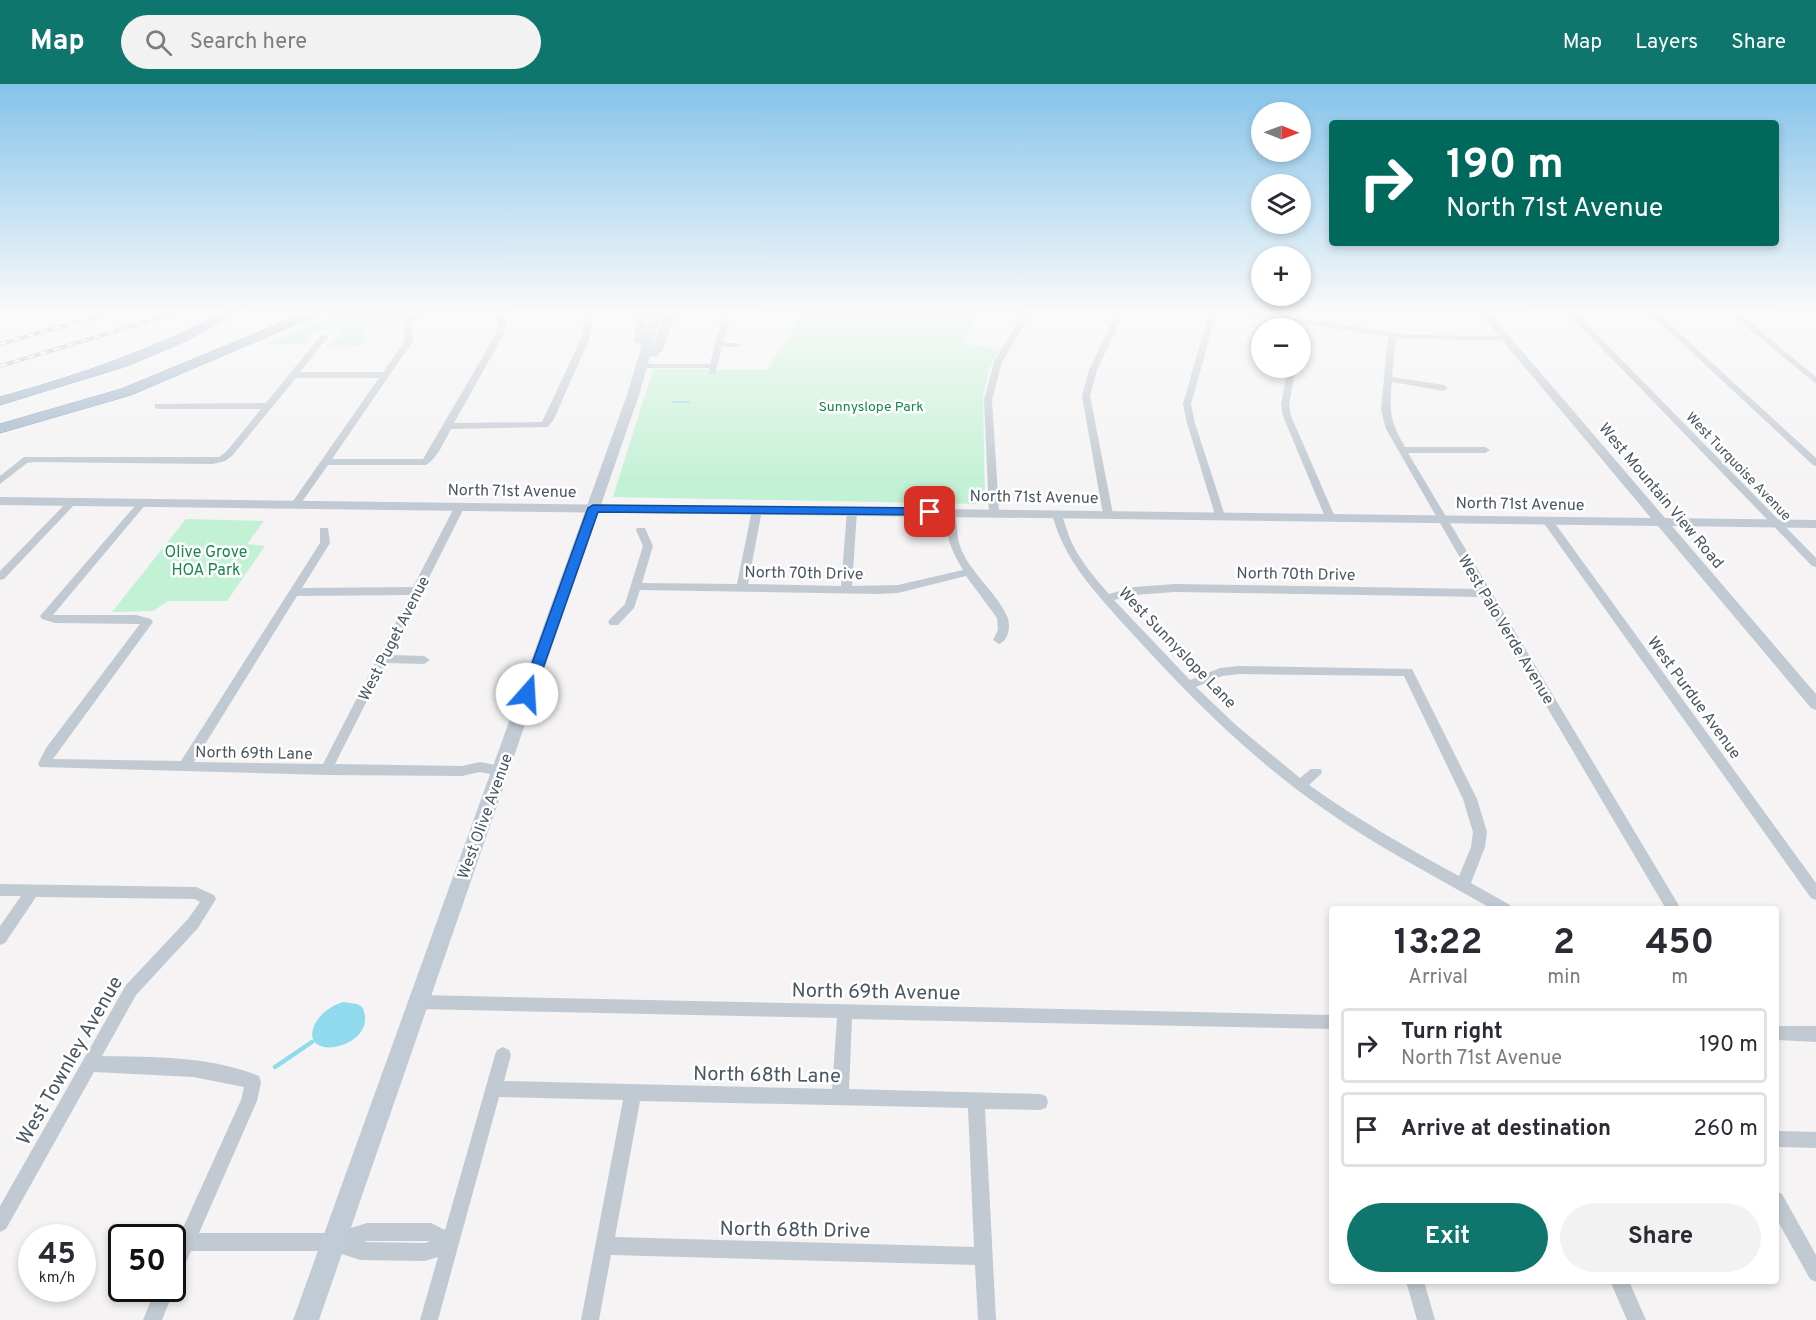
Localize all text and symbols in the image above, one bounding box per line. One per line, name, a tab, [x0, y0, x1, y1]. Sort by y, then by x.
search box	[121, 15, 541, 69]
text: Map	[30, 24, 85, 60]
icon: search	[142, 26, 175, 59]
text: Search here	[190, 29, 307, 56]
text: Map	[1563, 29, 1602, 56]
text: Layers	[1635, 29, 1698, 56]
text: Share	[1731, 29, 1786, 56]
north arrow	[1251, 102, 1311, 162]
map controls	[1251, 102, 1311, 378]
text: 190 m	[1446, 140, 1564, 193]
icon: right	[1347, 144, 1425, 222]
button: layers	[1251, 174, 1311, 234]
text: North 71st Avenue	[1446, 192, 1663, 226]
button: +	[1251, 246, 1311, 306]
button: −	[1251, 318, 1311, 378]
park label: Sunnyslope Park	[818, 399, 924, 416]
street label: West Turquoise Avenue	[1682, 409, 1794, 525]
street label: West Mountain View Road	[1594, 419, 1727, 573]
street label: North 71st Avenue	[447, 481, 577, 503]
pin	[904, 486, 955, 537]
street label: North 71st Avenue	[969, 487, 1099, 509]
street label: North 71st Avenue	[1455, 494, 1585, 516]
icon: arrive	[913, 495, 946, 528]
park label: Olive Grove HOA Park	[165, 543, 247, 581]
street label: West Palo Verde Avenue	[1453, 552, 1558, 708]
street label: North 70th Drive	[744, 563, 864, 585]
street label: North 70th Drive	[1236, 564, 1356, 586]
street label: West Puget Avenue	[355, 573, 435, 705]
street label: West Sunnyslope Lane	[1113, 583, 1240, 713]
street label: West Purdue Avenue	[1642, 633, 1745, 763]
position arrow	[495, 662, 559, 726]
street label: North 69th Lane	[195, 743, 313, 765]
street label: West Olive Avenue	[454, 751, 518, 882]
text: 13:22	[1394, 921, 1483, 967]
text: 2	[1553, 921, 1575, 967]
text: 450	[1645, 921, 1714, 967]
text: Arrival	[1408, 965, 1468, 991]
text: min	[1547, 965, 1581, 991]
text: m	[1671, 965, 1688, 991]
street label: West Townley Avenue	[12, 972, 130, 1150]
street label: North 69th Avenue	[791, 979, 961, 1007]
text: Turn right	[1401, 1019, 1503, 1046]
icon: right	[1350, 1029, 1383, 1062]
text: 190 m	[1699, 1032, 1758, 1059]
text: North 71st Avenue	[1401, 1046, 1562, 1072]
street label: North 68th Lane	[693, 1062, 841, 1090]
icon: arrive	[1350, 1113, 1383, 1146]
text: Arrive at destination	[1401, 1116, 1611, 1143]
text: 260 m	[1693, 1116, 1758, 1143]
button: Exit	[1347, 1203, 1548, 1272]
button: Share	[1560, 1203, 1761, 1272]
street label: North 68th Drive	[719, 1217, 871, 1245]
speed limit sign: 50	[108, 1224, 186, 1302]
text: 45	[38, 1237, 76, 1274]
text: km/h	[39, 1269, 75, 1288]

